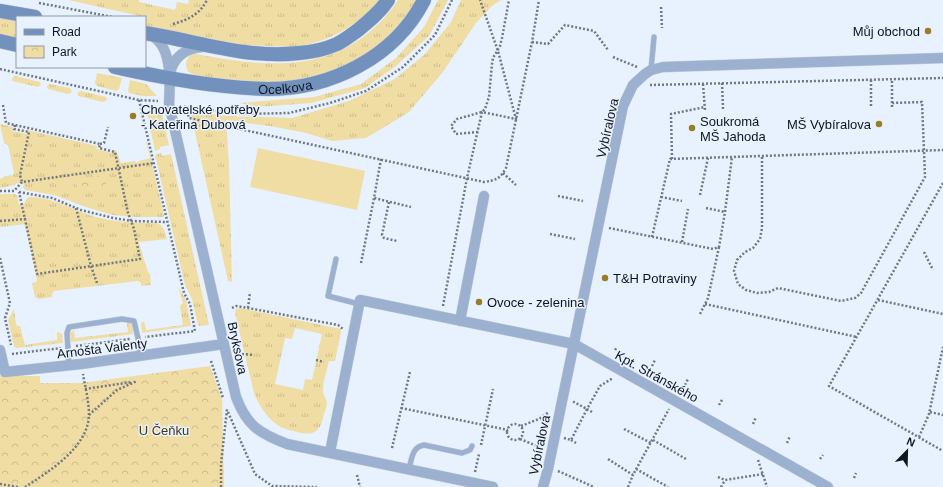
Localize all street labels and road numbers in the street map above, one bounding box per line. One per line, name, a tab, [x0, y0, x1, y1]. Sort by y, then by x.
street label: Ocelkova	[258, 77, 314, 97]
street label: Vybíralova	[593, 96, 622, 159]
street label: Bryksova	[225, 320, 251, 377]
street label: Arnošta Valenty	[56, 335, 149, 361]
street label: Kpt. Stránského	[613, 347, 701, 405]
street label: Vybíralova	[526, 413, 553, 476]

